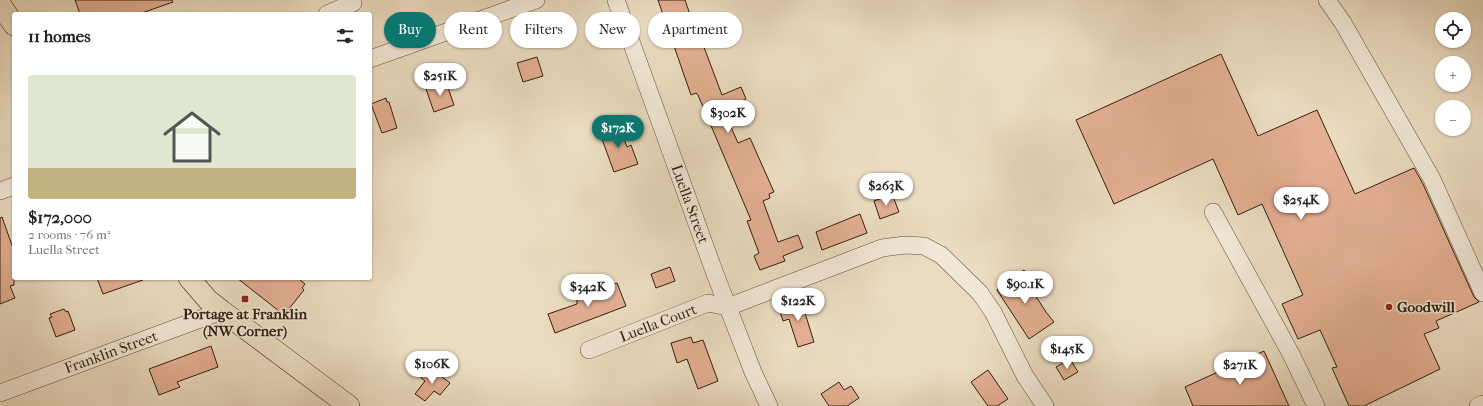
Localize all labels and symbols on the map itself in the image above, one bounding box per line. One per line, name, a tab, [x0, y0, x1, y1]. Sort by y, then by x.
pin: $251K	[412, 63, 468, 97]
pin: $302K	[700, 100, 756, 134]
pin: $172K	[590, 115, 646, 149]
street label: Luella Street	[667, 162, 713, 247]
pin: $263K	[858, 173, 914, 207]
pin: $254K	[1273, 187, 1329, 221]
pin: $90.1K	[992, 271, 1058, 305]
pin: $342K	[560, 274, 616, 308]
pin: $122K	[770, 288, 826, 322]
marker: Portage at Franklin (NW Corner)	[240, 294, 250, 304]
place label: Goodwill	[1397, 298, 1456, 316]
street label: Luella Court	[617, 300, 700, 346]
marker: Goodwill	[1384, 302, 1394, 312]
place label: Portage at Franklin (NW Corner)	[183, 305, 307, 340]
street label: Franklin Street	[62, 327, 161, 377]
pin: $145K	[1039, 336, 1095, 370]
pin: $106K	[404, 351, 460, 385]
pin: $271K	[1212, 352, 1268, 386]

